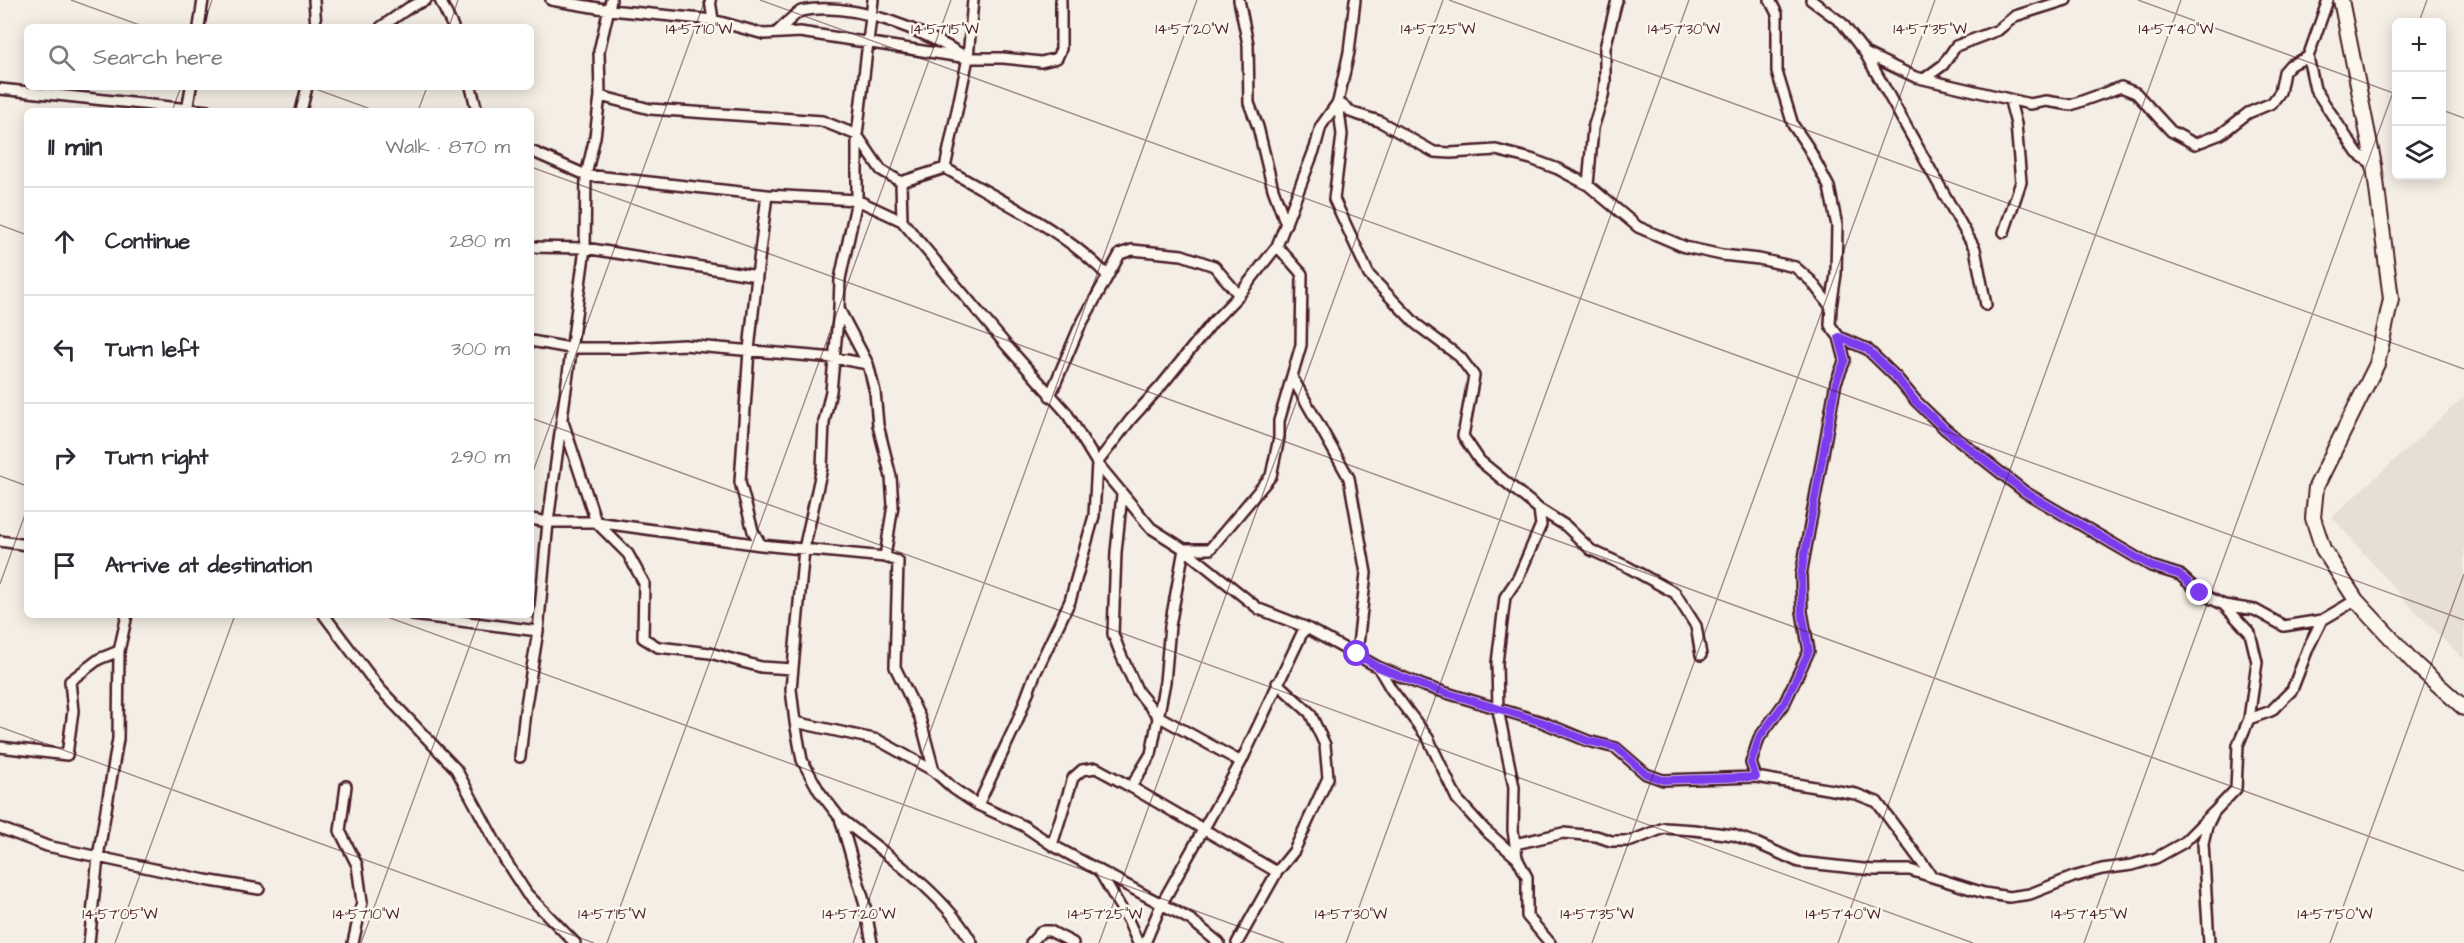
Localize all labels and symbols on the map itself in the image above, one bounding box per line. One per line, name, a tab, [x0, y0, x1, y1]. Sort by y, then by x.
text: 14°57'10"W	[666, 19, 732, 40]
text: 14°57'15"W	[911, 19, 979, 40]
text: 14°57'20"W	[1155, 19, 1229, 40]
text: 14°57'25"W	[1401, 19, 1475, 40]
text: 14°57'30"W	[1648, 19, 1720, 40]
text: 14°57'35"W	[1893, 19, 1967, 40]
text: 14°57'40"W	[2138, 19, 2214, 40]
route end	[2186, 579, 2212, 605]
route start	[1343, 640, 1369, 666]
text: 14°57'05"W	[82, 904, 158, 925]
text: 14°57'10"W	[333, 904, 399, 925]
text: 14°57'15"W	[578, 904, 646, 925]
text: 14°57'20"W	[822, 904, 896, 925]
text: 14°57'25"W	[1068, 904, 1142, 925]
text: 14°57'30"W	[1315, 904, 1387, 925]
text: 14°57'35"W	[1560, 904, 1634, 925]
text: 14°57'40"W	[1805, 904, 1881, 925]
text: 14°57'45"W	[2051, 904, 2127, 925]
text: 14°57'50"W	[2297, 904, 2373, 925]

